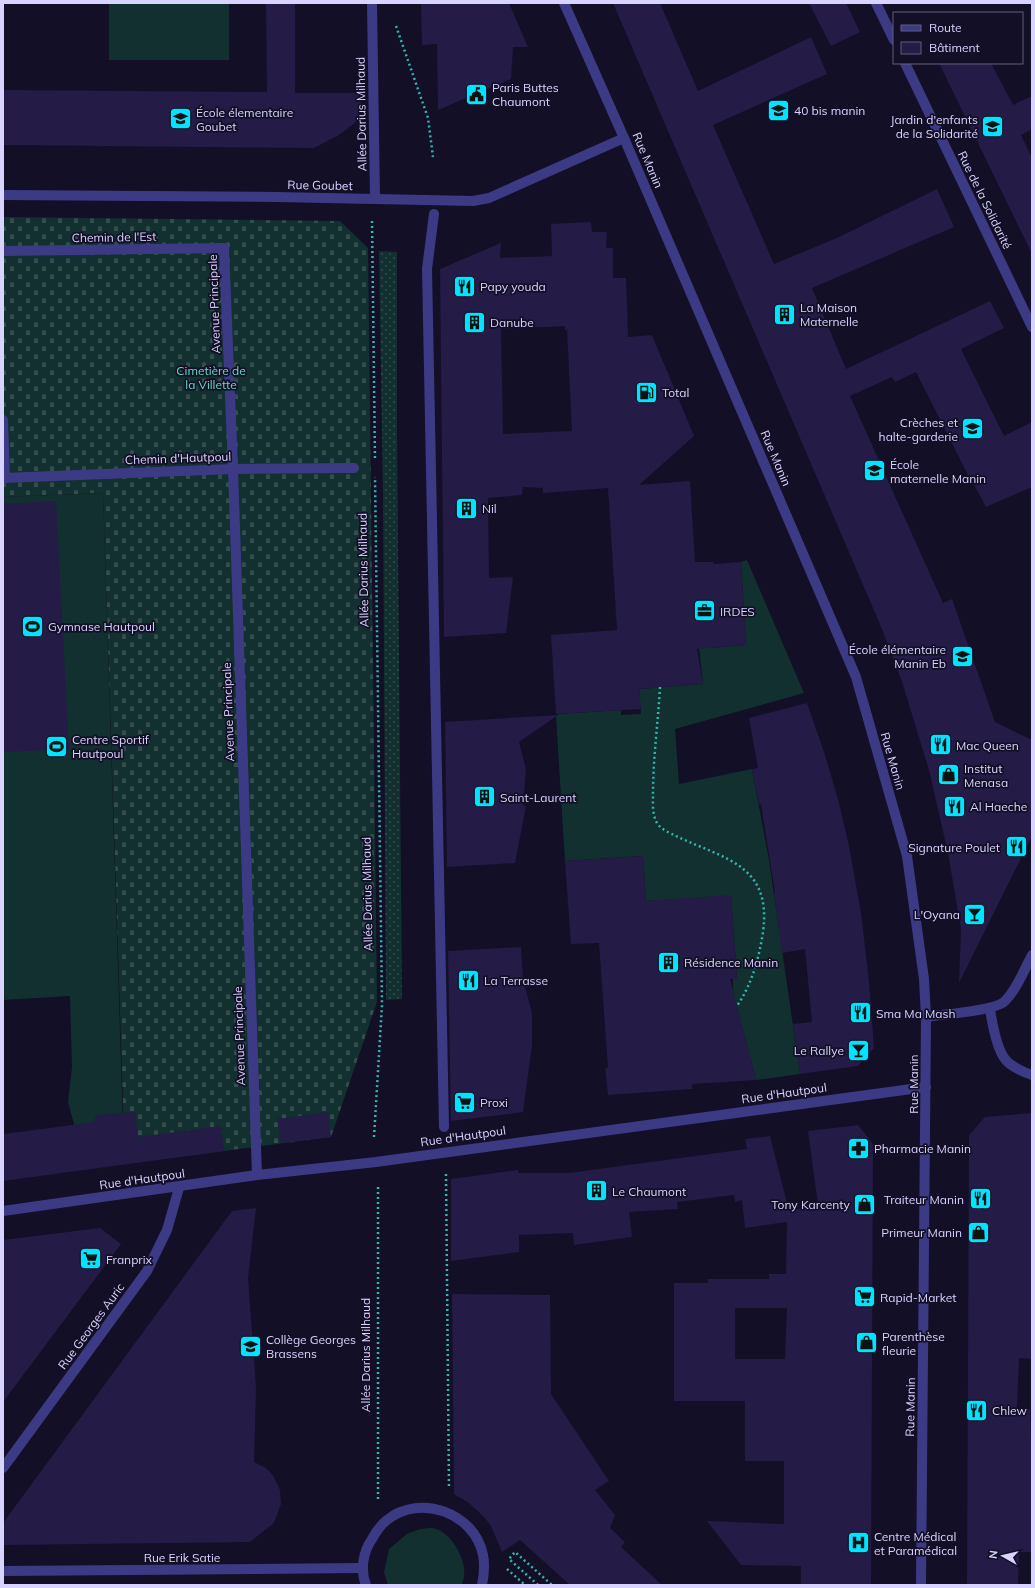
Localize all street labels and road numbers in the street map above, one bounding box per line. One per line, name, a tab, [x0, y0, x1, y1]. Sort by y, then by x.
street label: Allée Darius Milhaud	[353, 57, 369, 171]
street label: Rue Manin	[630, 130, 666, 190]
street label: Rue de la Solidarité	[955, 149, 1015, 251]
street label: Rue Goubet	[287, 177, 353, 193]
street label: Chemin de l'Est	[72, 229, 156, 245]
street label: Avenue Principale	[205, 254, 223, 354]
street label: Rue Manin	[758, 428, 794, 488]
street label: Chemin d'Hautpoul	[125, 449, 231, 467]
street label: Allée Darius Milhaud	[355, 513, 371, 627]
street label: Avenue Principale	[219, 662, 237, 762]
street label: Rue Manin	[878, 730, 908, 792]
street label: Allée Darius Milhaud	[359, 837, 375, 951]
street label: Avenue Principale	[230, 986, 248, 1086]
street label: Rue Manin	[906, 1054, 921, 1114]
street label: Rue d'Hautpoul	[740, 1080, 828, 1106]
street label: Rue d'Hautpoul	[419, 1123, 507, 1149]
street label: Rue d'Hautpoul	[98, 1166, 186, 1192]
street label: Rue Georges Auric	[55, 1280, 127, 1372]
street label: Allée Darius Milhaud	[358, 1298, 373, 1412]
street label: Rue Manin	[902, 1377, 918, 1437]
street label: Rue Erik Satie	[144, 1550, 220, 1565]

